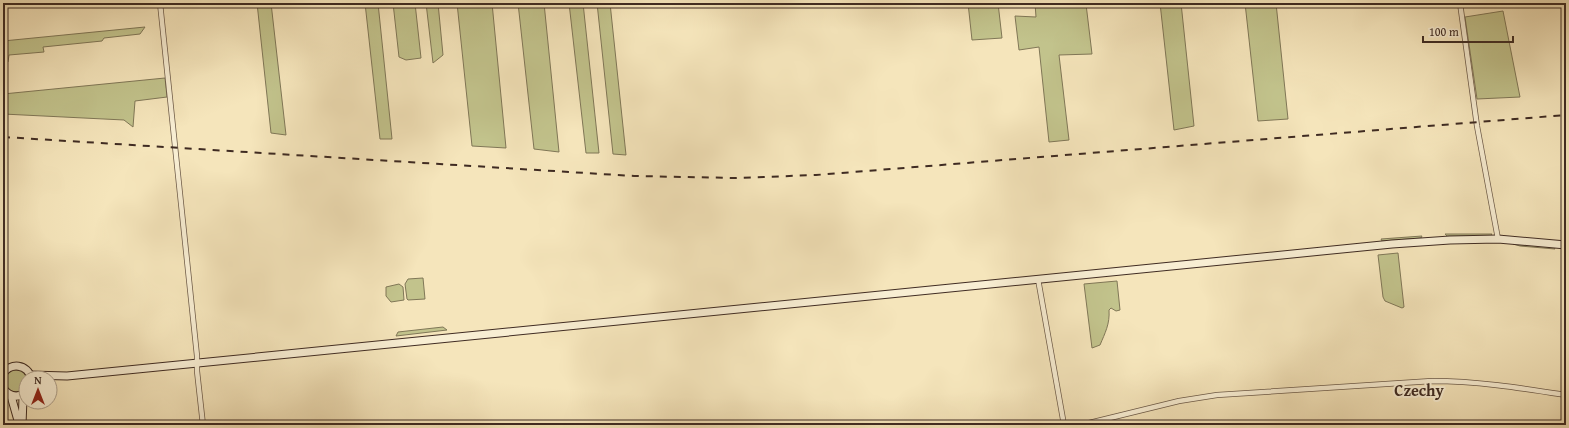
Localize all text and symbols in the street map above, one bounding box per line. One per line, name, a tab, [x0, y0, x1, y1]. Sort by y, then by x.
scale bar	[1423, 18, 1513, 44]
text: 100 m	[1429, 23, 1459, 40]
north arrow	[18, 370, 58, 410]
text: N	[34, 372, 42, 388]
district label: Czechy	[1394, 378, 1444, 402]

